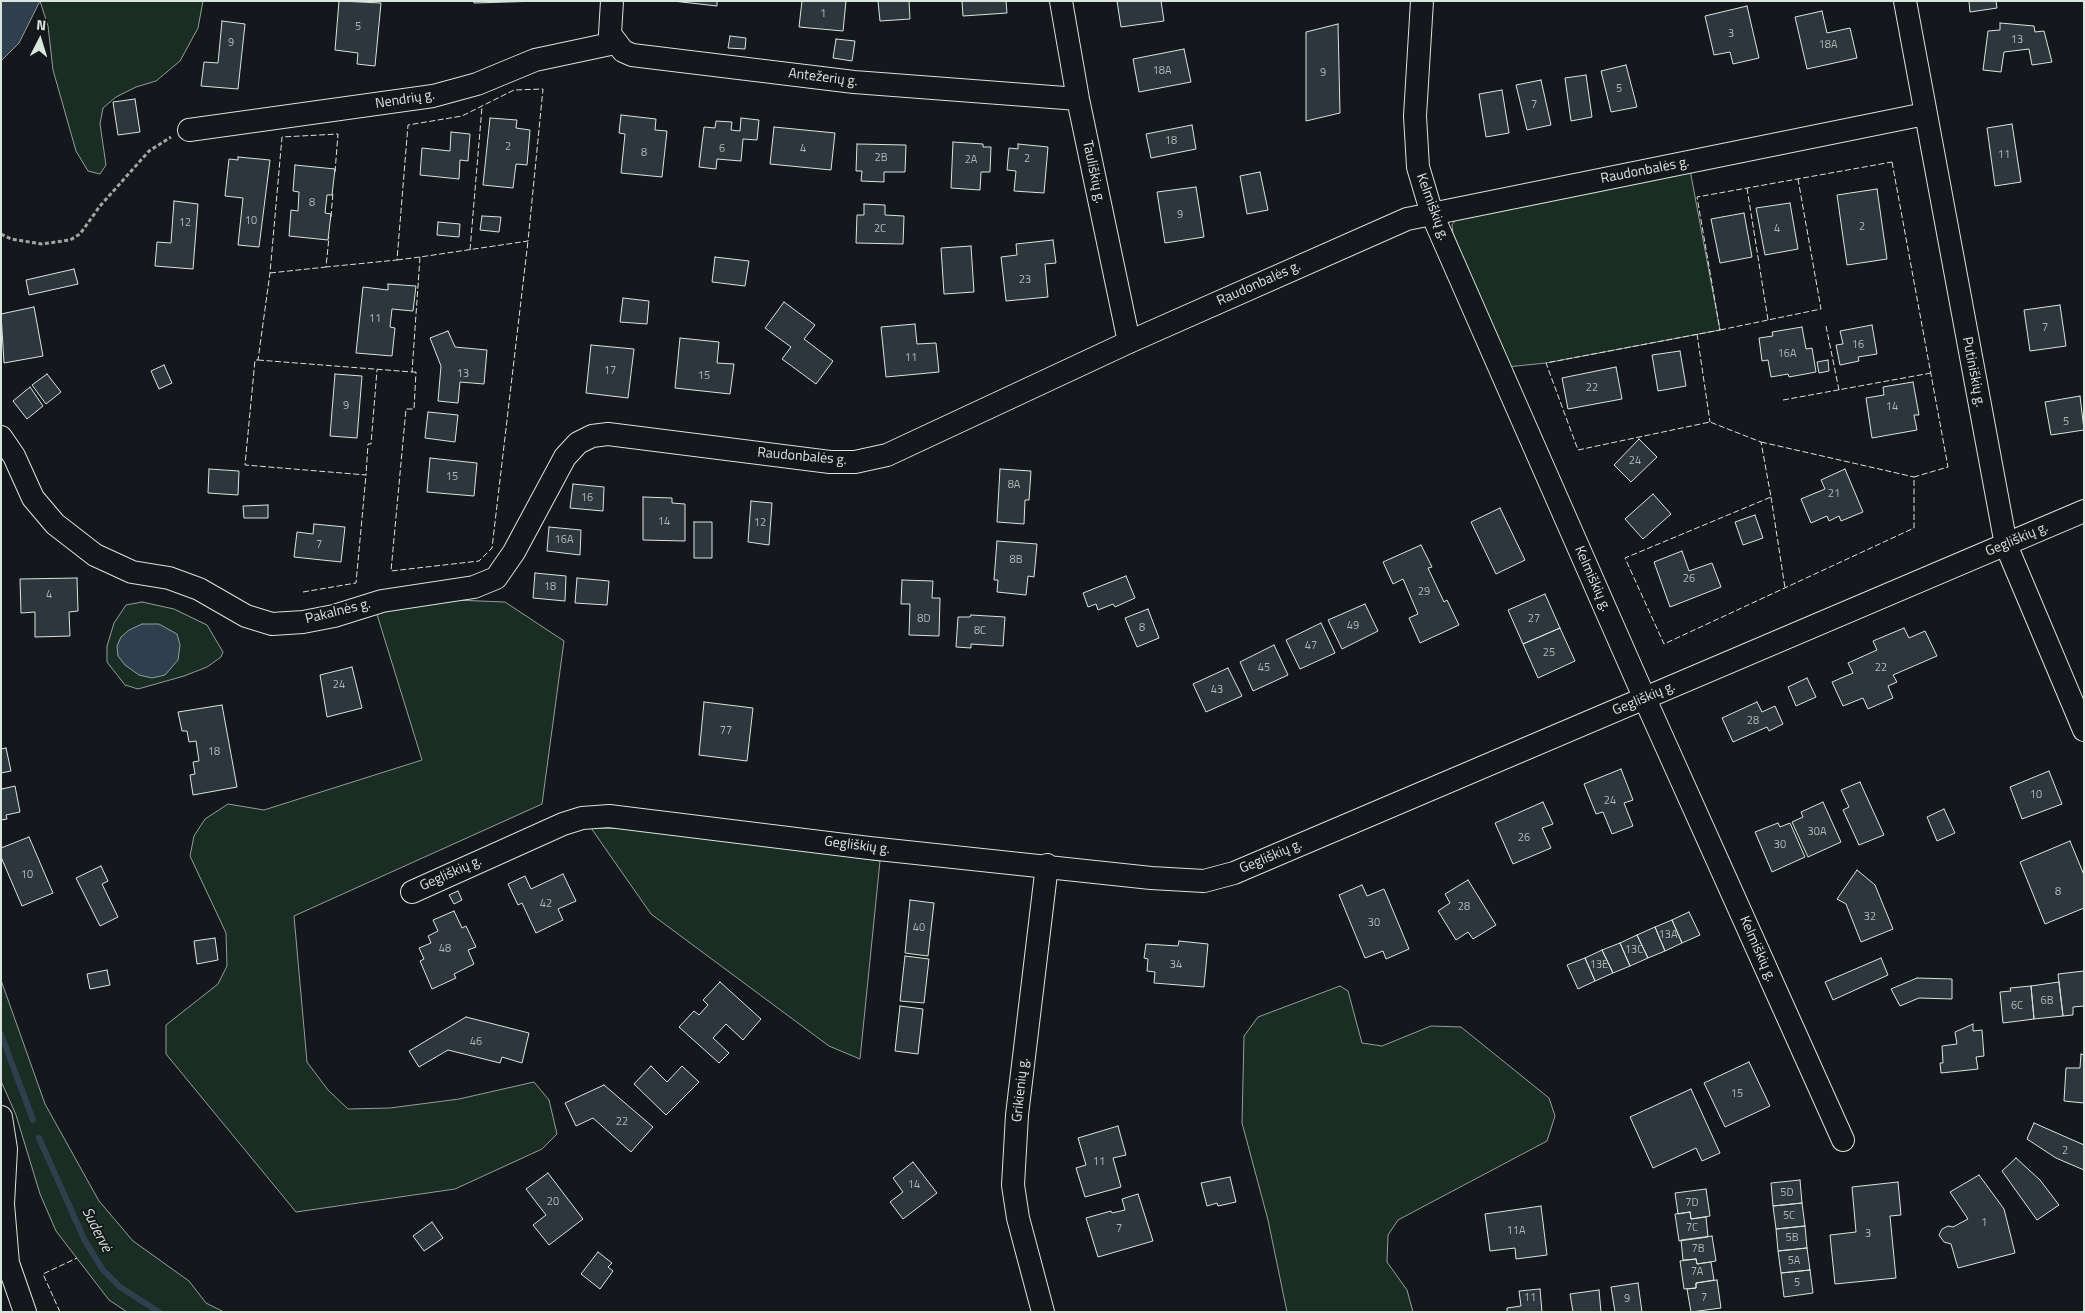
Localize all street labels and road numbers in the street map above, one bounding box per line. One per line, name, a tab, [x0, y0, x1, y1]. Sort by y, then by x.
street label: Antežerių g.	[787, 65, 859, 91]
street label: Nendrių g.	[374, 87, 436, 113]
street label: Tauliškių g.	[1078, 139, 1108, 205]
street label: Raudonbalės g.	[1599, 154, 1691, 188]
street label: Kelmiškių g.	[1412, 171, 1452, 243]
street label: Raudonbalės g.	[1215, 258, 1303, 310]
street label: Putiniškių g.	[1958, 335, 1988, 409]
street label: Raudonbalės g.	[756, 445, 848, 469]
street label: Gegliškių g.	[1983, 519, 2051, 561]
street label: Kelmiškių g.	[1570, 544, 1614, 614]
street label: Pakalnės g.	[304, 596, 372, 628]
street label: Gegliškių g.	[1610, 678, 1678, 720]
street label: Gegliškių g.	[823, 834, 891, 858]
street label: Gegliškių g.	[1237, 836, 1305, 878]
street label: Gegliškių g.	[417, 853, 485, 895]
street label: Kelmiškių g.	[1735, 914, 1779, 984]
street label: Grikienių g.	[1009, 1057, 1033, 1123]

